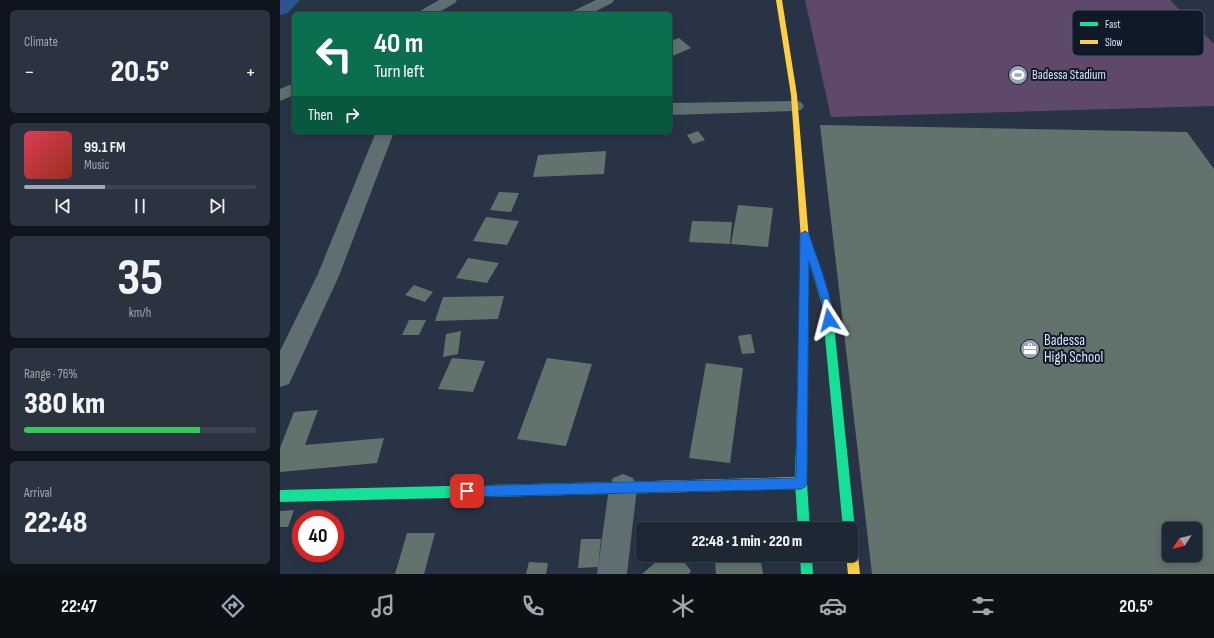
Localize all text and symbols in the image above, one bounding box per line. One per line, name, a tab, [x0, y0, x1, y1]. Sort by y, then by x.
legend	[1072, 10, 1204, 56]
text: Fast	[1105, 18, 1121, 31]
text: 40 m	[374, 27, 423, 60]
icon: left	[308, 28, 360, 80]
text: Climate	[24, 34, 58, 50]
text: Slow	[1105, 36, 1122, 49]
text: 20.5°	[111, 54, 169, 90]
text: −	[24, 59, 35, 86]
text: +	[245, 59, 256, 86]
text: Turn left	[374, 61, 425, 82]
sports icon: Badessa Stadium	[1007, 64, 1029, 86]
place label: Badessa Stadium	[1032, 67, 1106, 83]
icon: right	[341, 104, 363, 126]
text: Then	[308, 106, 333, 125]
text: 99.1 FM	[84, 138, 126, 157]
text: Music	[84, 157, 109, 173]
icon: previous	[52, 195, 74, 217]
icon: pause	[129, 195, 151, 217]
icon: next	[206, 195, 228, 217]
text: 35	[117, 247, 163, 310]
position arrow	[808, 299, 850, 341]
text: km/h	[129, 305, 151, 321]
place label: Badessa High School	[1044, 331, 1103, 367]
office icon: Badessa High School	[1019, 338, 1041, 360]
text: Range · 76%	[24, 366, 78, 382]
text: 380 km	[24, 386, 105, 422]
pin	[450, 474, 484, 508]
icon: arrive	[456, 480, 478, 502]
text: Arrival	[24, 485, 52, 501]
text: 22:48	[24, 505, 87, 541]
speed limit sign: 40	[292, 510, 344, 562]
north arrow	[1162, 522, 1202, 562]
map controls	[1162, 522, 1202, 562]
text: 22:48 · 1 min · 220 m	[692, 532, 802, 551]
icon: directions	[219, 592, 247, 620]
icon: music	[369, 592, 397, 620]
icon: phone	[519, 592, 547, 620]
icon: climate	[669, 592, 697, 620]
icon: car	[819, 592, 847, 620]
icon: filters	[969, 592, 997, 620]
text: 22:47	[61, 596, 97, 617]
text: 20.5°	[1119, 596, 1153, 617]

